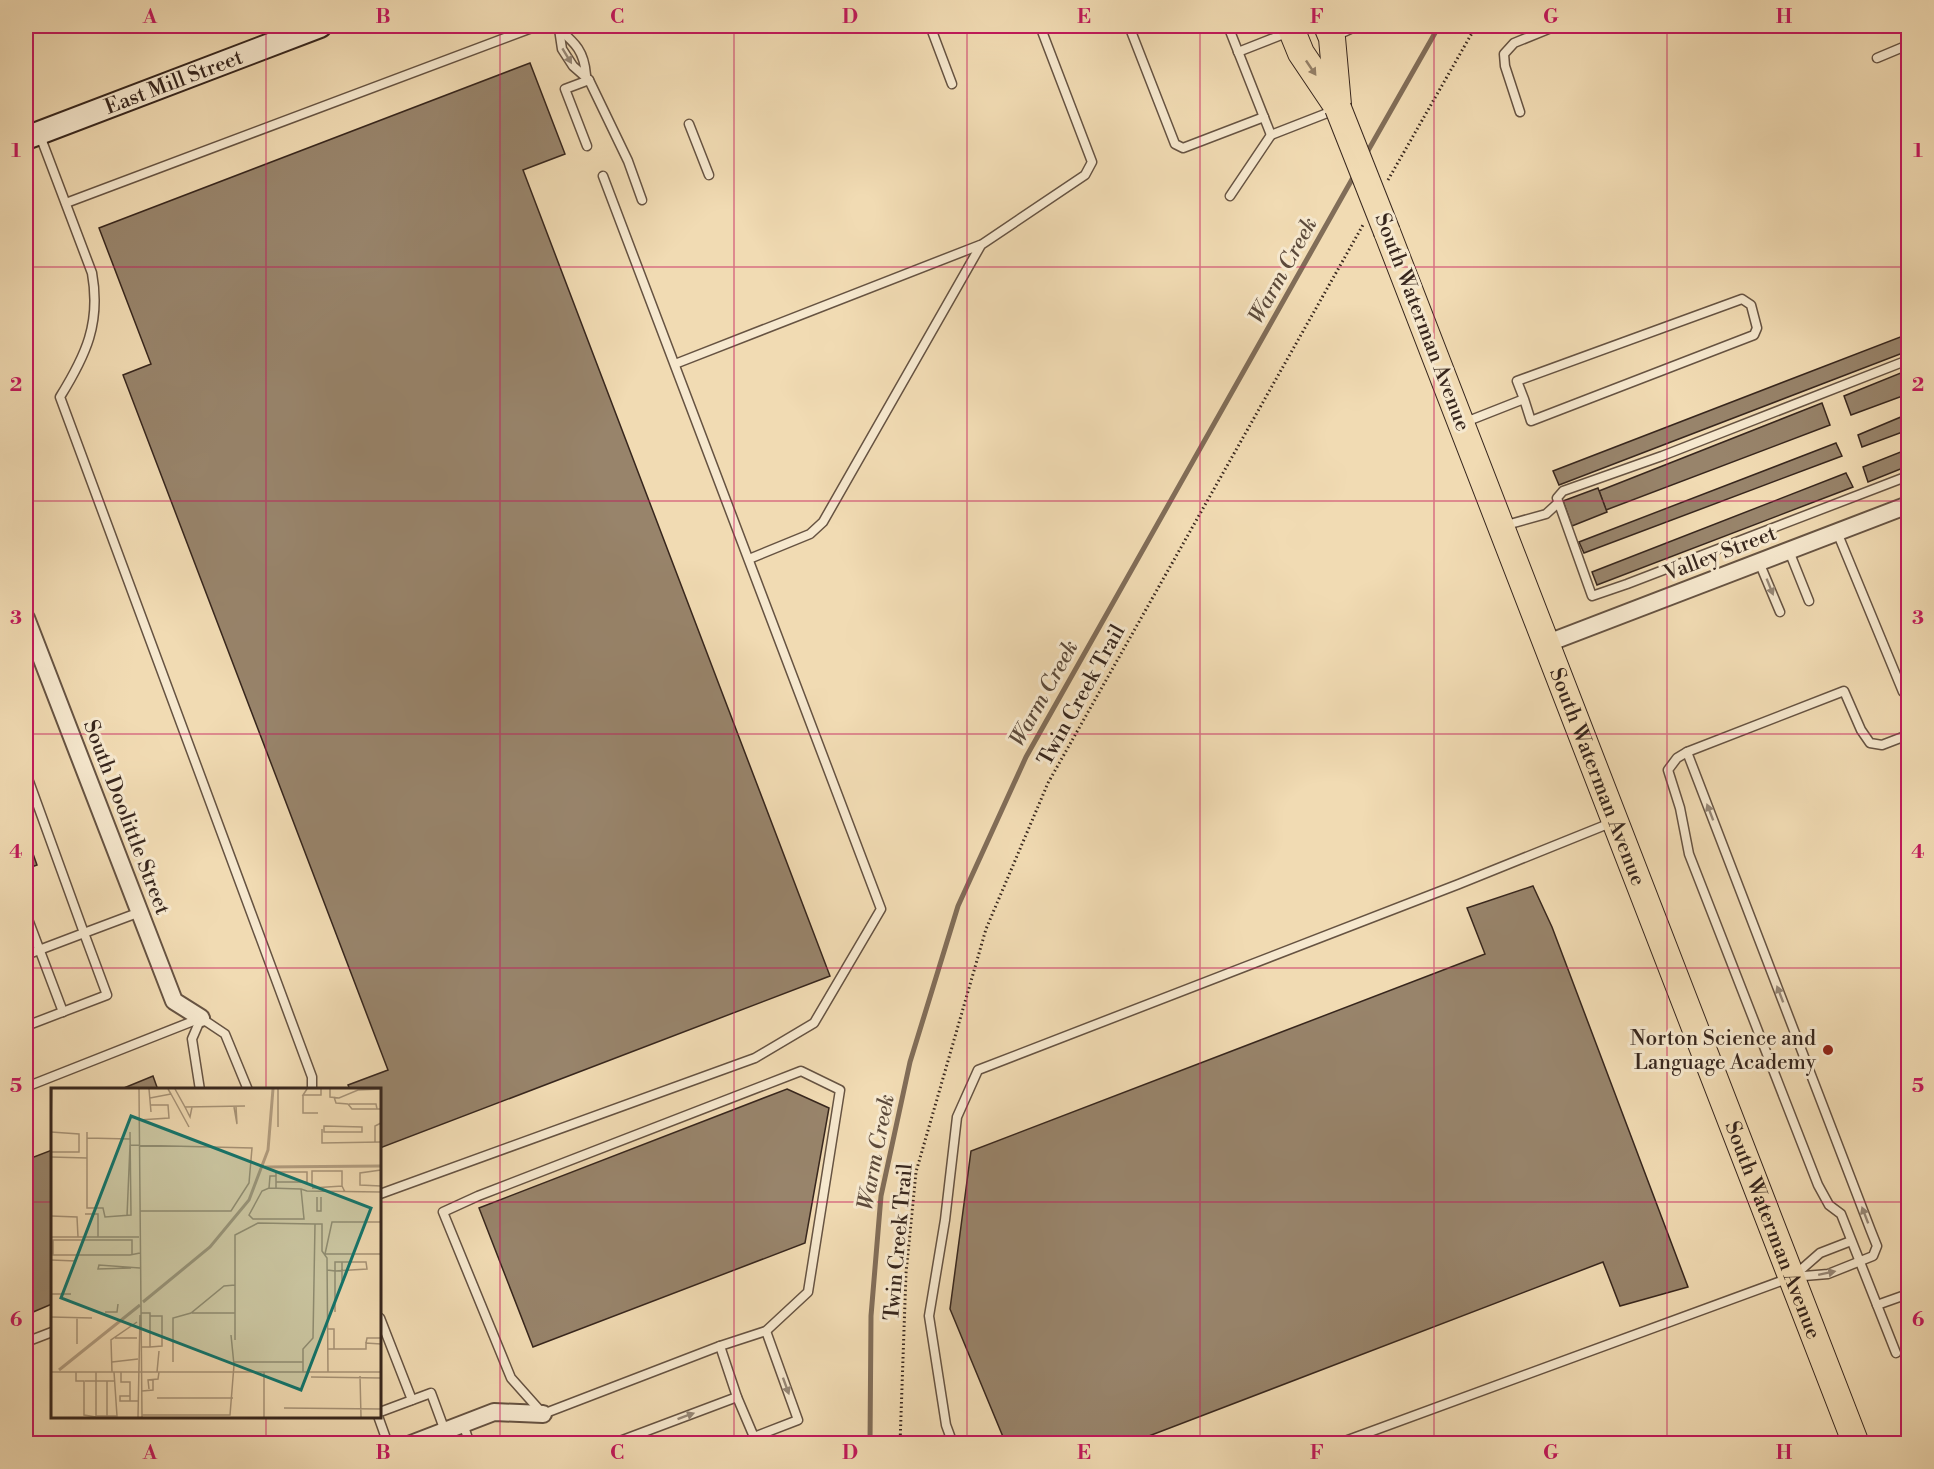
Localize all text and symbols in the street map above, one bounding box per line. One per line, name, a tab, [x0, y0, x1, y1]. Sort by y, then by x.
text: A	[142, 5, 158, 30]
text: B	[375, 5, 391, 30]
text: C	[610, 5, 624, 30]
text: D	[842, 5, 858, 30]
text: E	[1077, 5, 1091, 30]
text: F	[1310, 5, 1324, 30]
text: G	[1543, 5, 1559, 30]
text: H	[1776, 5, 1793, 30]
street label: East Mill Street	[101, 44, 247, 121]
one-way arrow	[562, 48, 572, 65]
one-way arrow	[1305, 60, 1317, 76]
text: 1	[11, 139, 21, 164]
text: 1	[1913, 139, 1923, 164]
street label: South Waterman Avenue	[1369, 210, 1476, 435]
water label: Warm Creek	[1243, 213, 1324, 329]
text: 2	[10, 373, 22, 398]
text: 2	[1912, 373, 1924, 398]
street label: Valley Street	[1660, 520, 1781, 588]
one-way arrow	[1765, 579, 1775, 597]
text: 3	[10, 606, 22, 631]
text: 3	[1912, 606, 1924, 631]
street label: Twin Creek Trail	[1032, 620, 1131, 771]
water label: Warm Creek	[1004, 636, 1085, 752]
street label: South Waterman Avenue	[1543, 664, 1651, 890]
street label: South Doolittle Street	[77, 716, 175, 919]
one-way arrow	[1705, 803, 1715, 821]
text: 4	[9, 840, 23, 865]
text: 4	[1911, 840, 1925, 865]
one-way arrow	[1775, 985, 1785, 1003]
place label: Norton Science and Language Academy	[1630, 1026, 1817, 1076]
marker: Norton Science and Language Academy	[1821, 1043, 1835, 1057]
text: 5	[10, 1074, 22, 1099]
text: 5	[1912, 1074, 1924, 1099]
inset map	[51, 1088, 381, 1418]
water label: Warm Creek	[852, 1092, 901, 1212]
street label: South Waterman Avenue	[1718, 1118, 1826, 1343]
street label: Twin Creek Trail	[879, 1162, 919, 1322]
one-way arrow	[1860, 1206, 1870, 1224]
one-way arrow	[1818, 1268, 1837, 1277]
text: 6	[10, 1308, 23, 1333]
text: 6	[1912, 1308, 1925, 1333]
one-way arrow	[782, 1377, 792, 1395]
one-way arrow	[677, 1410, 695, 1420]
text: A	[142, 1441, 158, 1466]
text: B	[375, 1441, 391, 1466]
text: C	[610, 1441, 624, 1466]
text: D	[842, 1441, 858, 1466]
text: E	[1077, 1441, 1091, 1466]
text: F	[1310, 1441, 1324, 1466]
text: G	[1543, 1441, 1559, 1466]
text: H	[1776, 1441, 1793, 1466]

